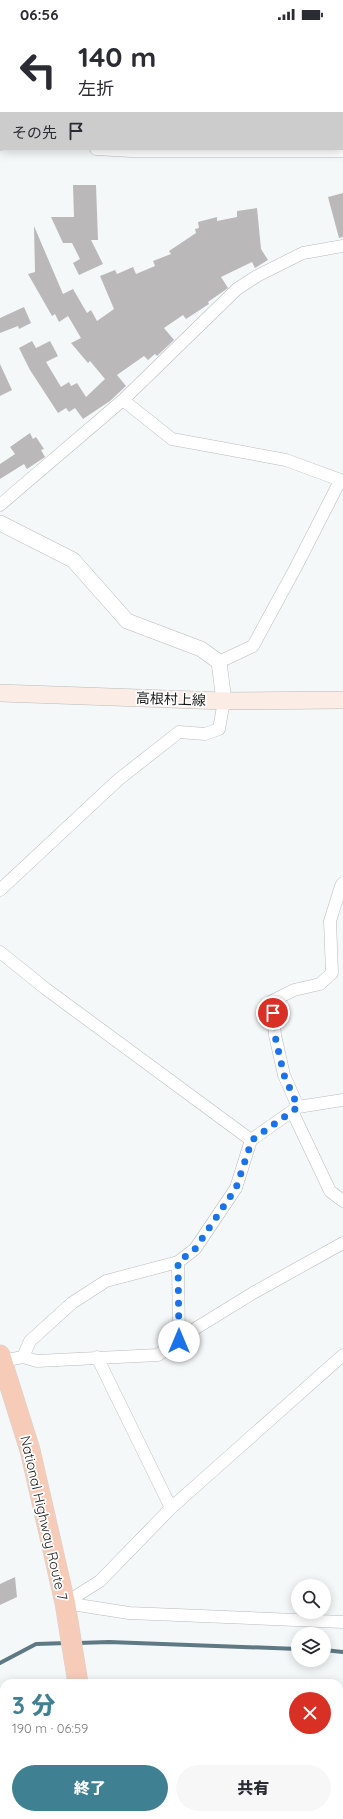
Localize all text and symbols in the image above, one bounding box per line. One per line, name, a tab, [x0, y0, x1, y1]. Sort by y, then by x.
text: 06:56	[20, 5, 59, 24]
text: 140 m	[78, 39, 156, 74]
icon: left	[12, 44, 64, 96]
text: 左折	[78, 77, 114, 100]
icon: arrive	[65, 120, 87, 142]
text: その先	[12, 123, 57, 142]
street label: 高根村上線	[136, 689, 206, 709]
pin	[256, 996, 290, 1030]
icon: arrive	[262, 1002, 284, 1024]
position arrow	[158, 1320, 200, 1362]
street label: National Highway Route 7	[16, 1434, 72, 1602]
map controls	[291, 1579, 331, 1667]
button: search	[291, 1579, 331, 1619]
button: layers	[291, 1627, 331, 1667]
text: 3 分	[12, 1690, 56, 1720]
button: close	[289, 1692, 331, 1734]
text: 190 m · 06:59	[12, 1720, 88, 1736]
button: 終了	[12, 1765, 168, 1811]
button: 共有	[176, 1765, 331, 1811]

